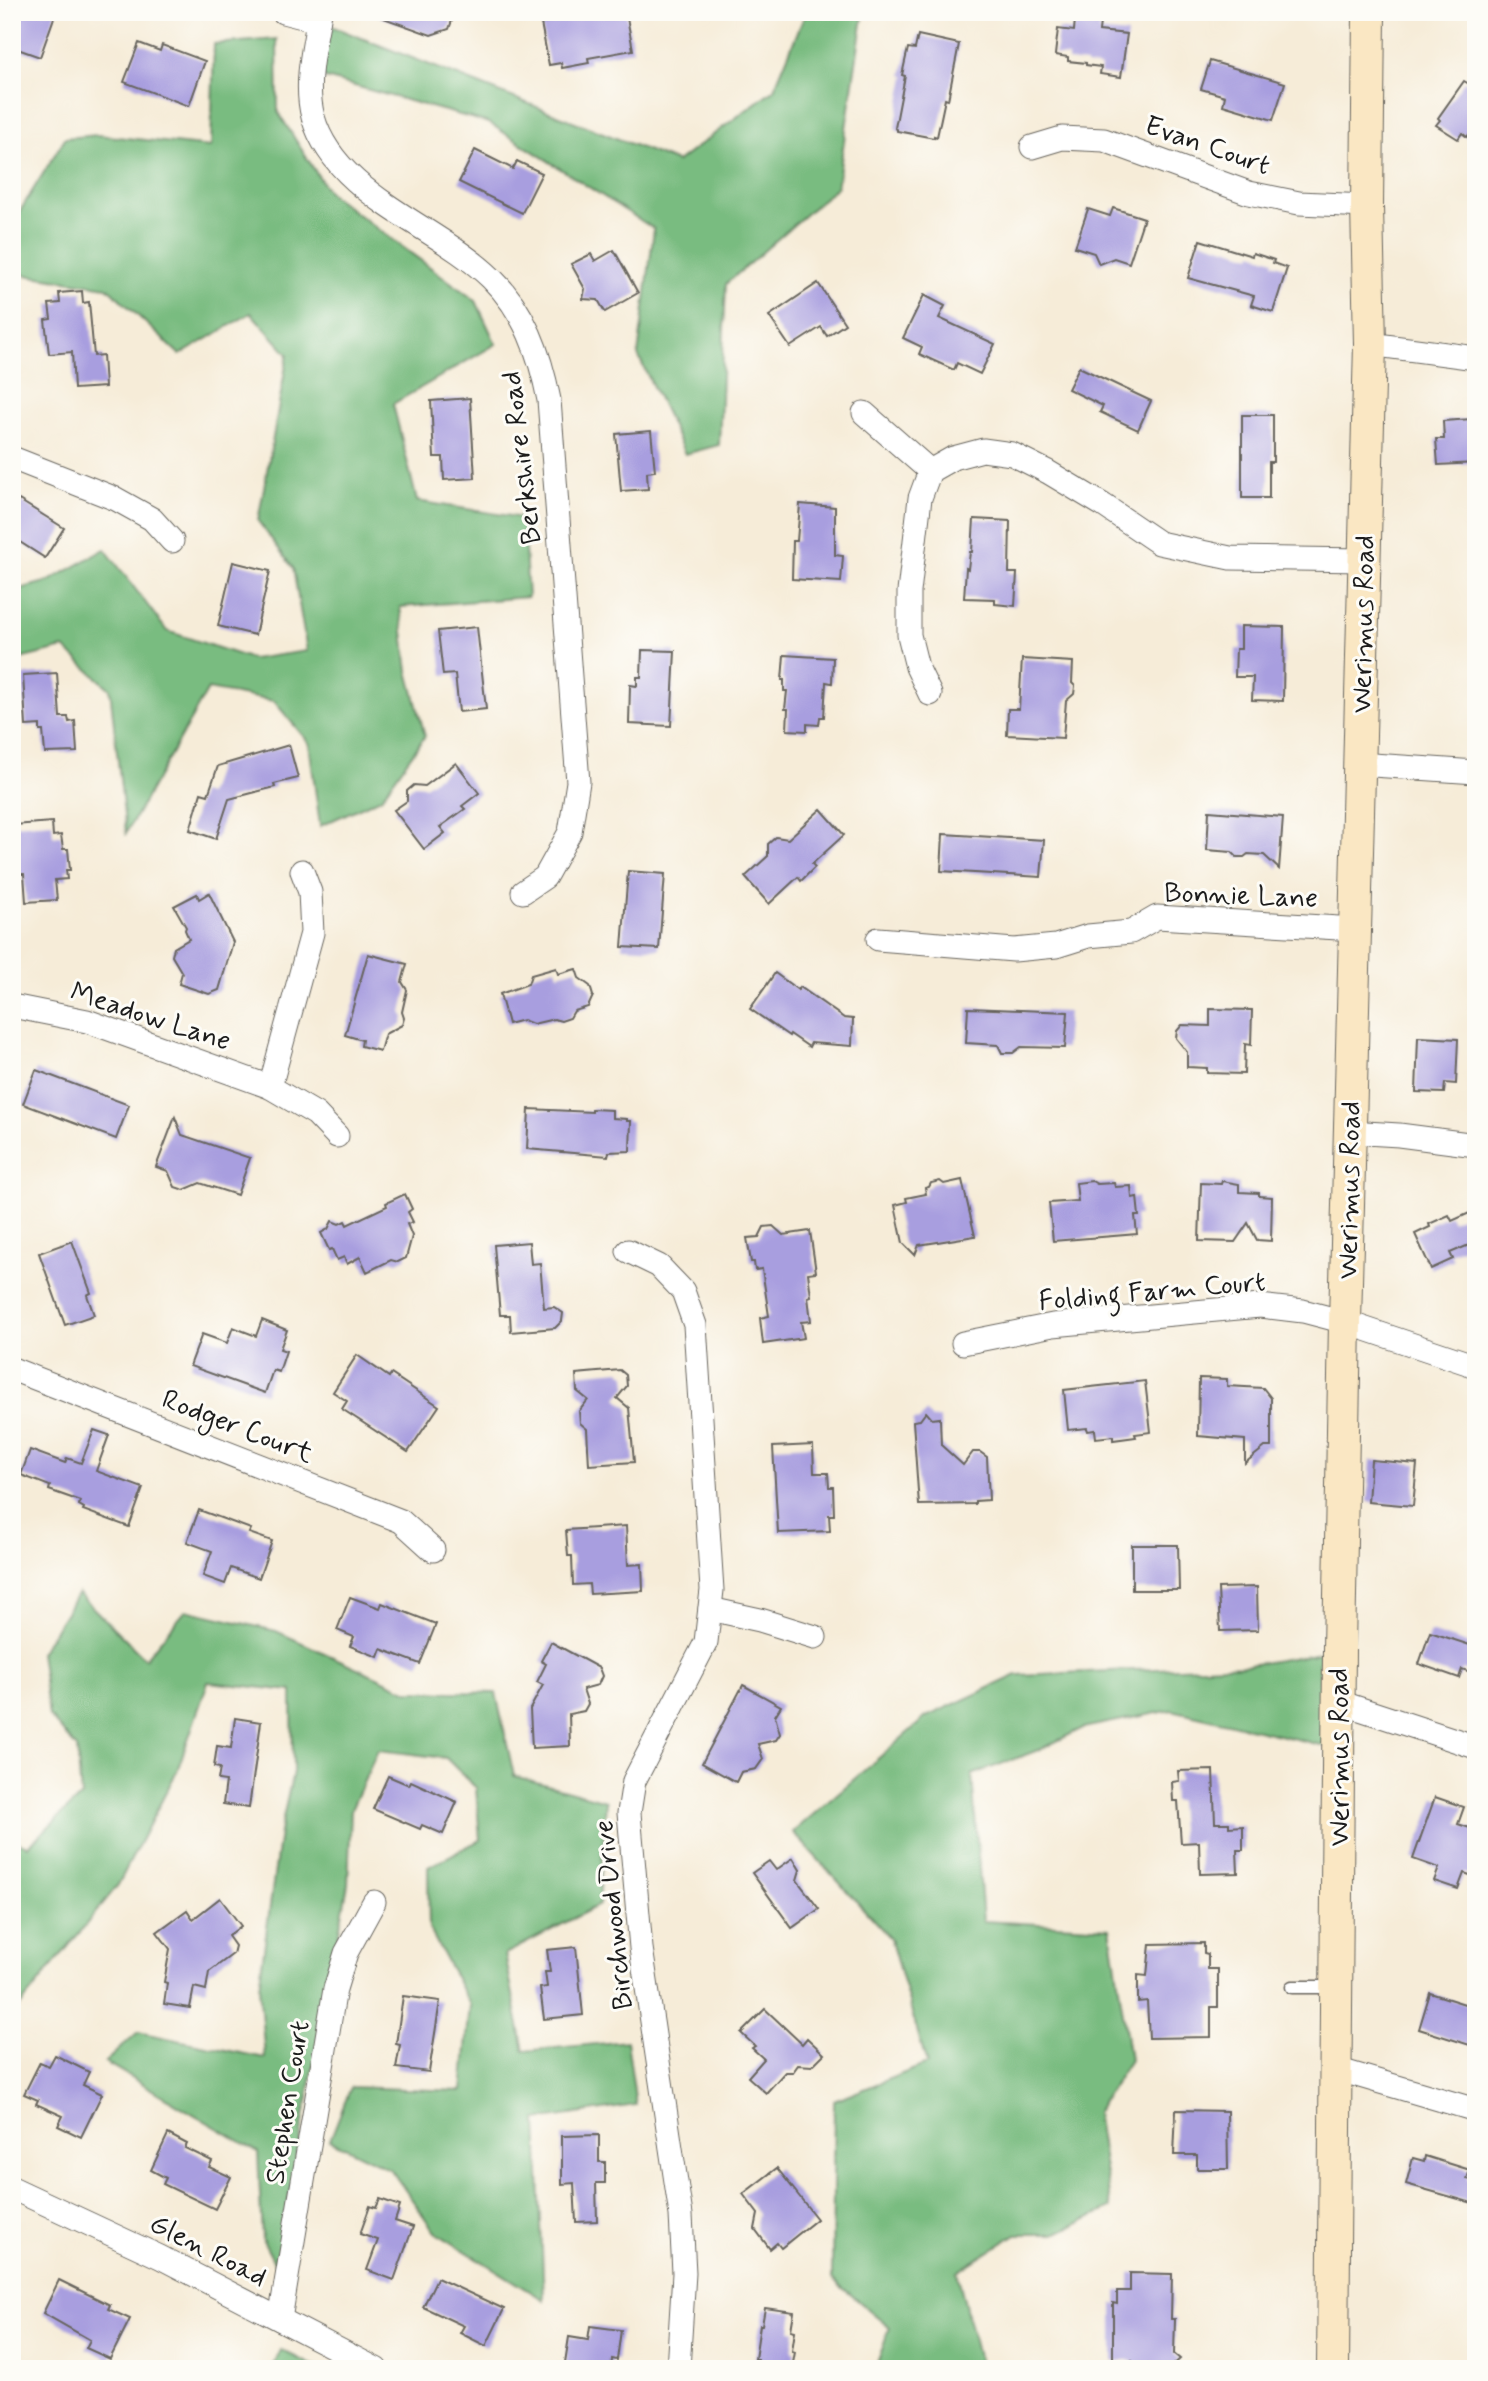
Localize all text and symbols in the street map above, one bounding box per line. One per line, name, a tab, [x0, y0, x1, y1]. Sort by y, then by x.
street label: Evan Court	[1139, 108, 1275, 185]
street label: Berkshire Road	[494, 369, 551, 546]
street label: Werimus Road	[1344, 535, 1385, 713]
street label: Bonnie Lane	[1163, 875, 1318, 918]
street label: Meadow Lane	[65, 974, 235, 1061]
street label: Werimus Road	[1330, 1101, 1371, 1279]
street label: Folding Farm Court	[1037, 1264, 1267, 1324]
street label: Rodger Court	[156, 1382, 318, 1475]
street label: Werimus Road	[1322, 1668, 1359, 1846]
street label: Birchwood Drive	[586, 1818, 643, 2011]
street label: Stephen Court	[257, 2018, 320, 2187]
street label: Glen Road	[143, 2206, 273, 2297]

